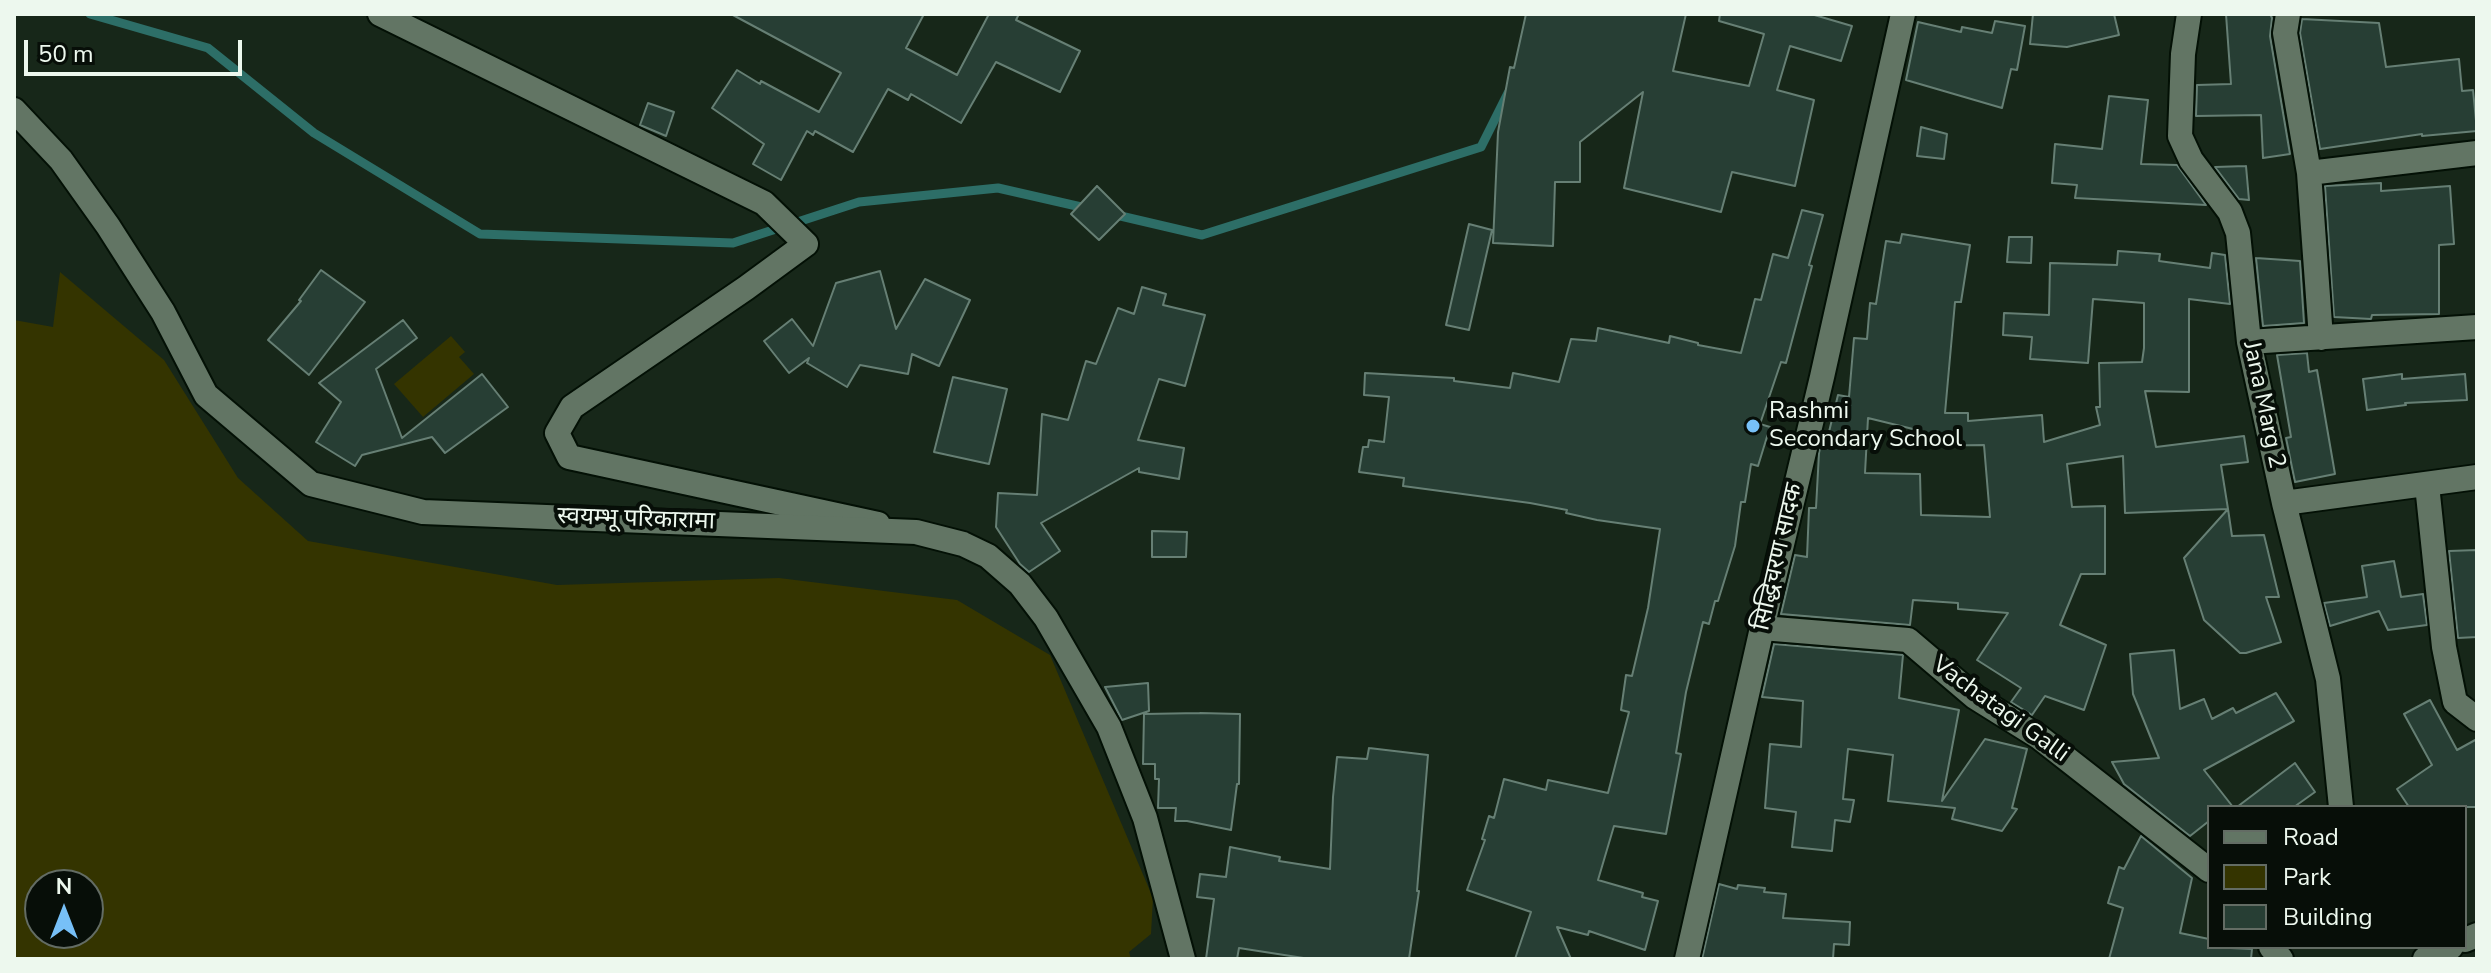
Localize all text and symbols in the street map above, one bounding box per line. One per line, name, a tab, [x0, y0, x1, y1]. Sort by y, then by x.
scale bar	[28, 24, 246, 74]
text: 50 m	[38, 38, 94, 70]
street label: Jana Marg 2	[2235, 339, 2291, 471]
place label: Rashmi Secondary School	[1769, 398, 1962, 454]
marker: Rashmi Secondary School	[1744, 417, 1762, 435]
street label: सिद्धिचरण सादक	[1748, 481, 1810, 633]
street label: स्वयम्भू परिकारामा	[557, 503, 715, 537]
street label: Vachatagi Galli	[1926, 651, 2074, 769]
legend	[2207, 805, 2467, 949]
text: Road	[2283, 821, 2339, 853]
text: Park	[2283, 861, 2331, 893]
north arrow	[24, 869, 104, 949]
text: N	[56, 872, 72, 902]
text: Building	[2283, 901, 2373, 933]

